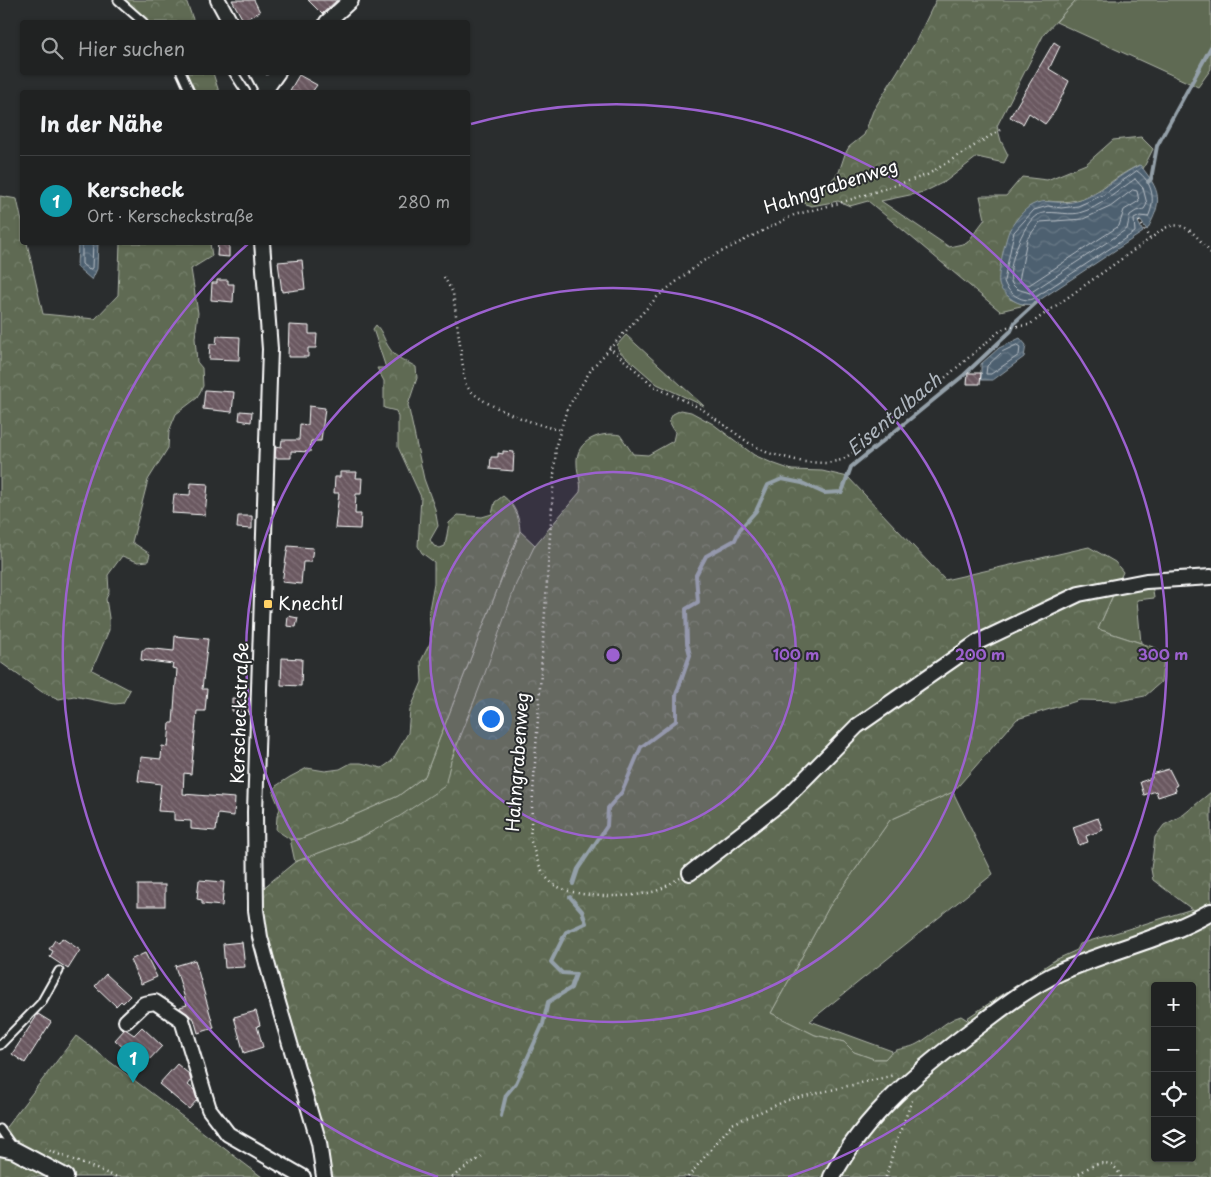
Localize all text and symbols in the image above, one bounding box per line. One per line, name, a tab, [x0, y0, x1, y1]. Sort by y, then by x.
search box	[20, 20, 470, 75]
icon: search	[38, 34, 66, 62]
text: Hier suchen	[78, 34, 185, 62]
text: In der Nähe	[40, 107, 162, 139]
street label: Hahngrabenweg	[760, 151, 901, 220]
text: Kerscheck	[87, 175, 184, 203]
text: 1	[52, 189, 60, 213]
text: 280 m	[398, 189, 450, 213]
text: Ort · Kerscheckstraße	[87, 203, 254, 227]
water label: Eisentalbach	[840, 365, 948, 461]
place label: Knechtl	[278, 589, 343, 616]
marker: Knechtl	[262, 598, 274, 610]
street label: Kerscheckstraße	[223, 642, 254, 784]
text: 100 m	[773, 642, 819, 665]
text: 200 m	[955, 642, 1005, 665]
text: 300 m	[1138, 642, 1188, 665]
centre of rings	[604, 646, 622, 664]
street label: Hahngrabenweg	[498, 691, 535, 833]
your location	[478, 706, 504, 732]
map controls	[1151, 982, 1196, 1162]
button: +	[1151, 982, 1196, 1027]
button: −	[1151, 1027, 1196, 1072]
pin: 1	[117, 1042, 149, 1083]
button: locate	[1151, 1072, 1196, 1117]
button: layers	[1151, 1117, 1196, 1162]

